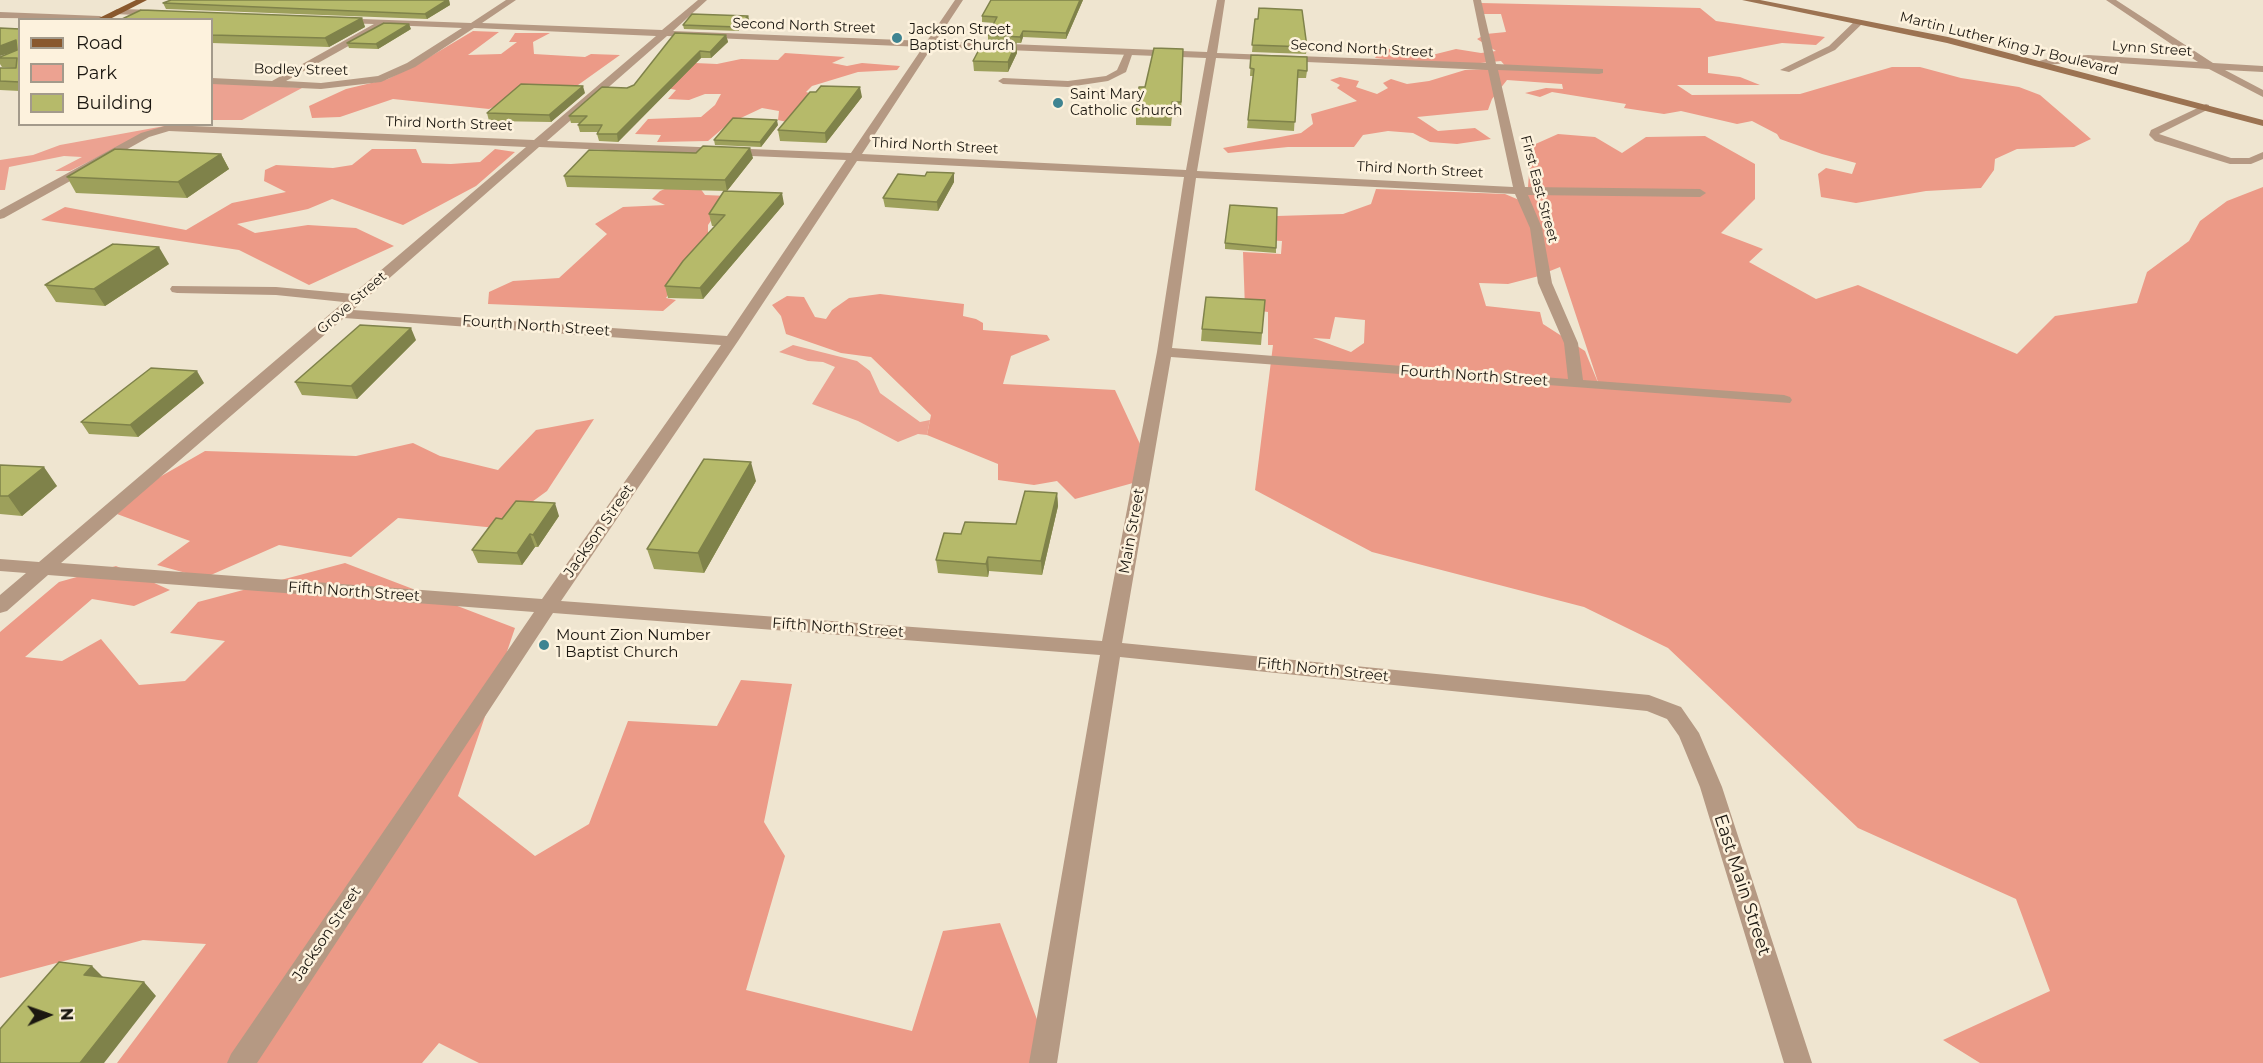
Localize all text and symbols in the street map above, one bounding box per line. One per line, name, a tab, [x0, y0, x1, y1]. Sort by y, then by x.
street label: Martin Luther King Jr Boulevard	[1898, 9, 2120, 79]
street label: Second North Street	[732, 15, 876, 37]
legend	[18, 18, 213, 126]
place label: Jackson Street Baptist Church	[909, 22, 1014, 54]
marker: Jackson Street Baptist Church	[890, 31, 904, 45]
text: Road	[76, 32, 123, 54]
street label: Second North Street	[1290, 37, 1434, 61]
street label: Lynn Street	[2111, 38, 2193, 60]
street label: Bodley Street	[254, 61, 348, 79]
text: Park	[76, 62, 117, 84]
place label: Saint Mary Catholic Church	[1070, 87, 1183, 120]
text: Building	[76, 92, 153, 114]
marker: Saint Mary Catholic Church	[1051, 96, 1065, 110]
street label: Third North Street	[385, 113, 513, 135]
street label: First East Street	[1517, 133, 1561, 245]
street label: Third North Street	[871, 134, 999, 158]
street label: Third North Street	[1356, 158, 1484, 182]
street label: Grove Street	[314, 268, 390, 338]
street label: Fourth North Street	[461, 312, 611, 340]
street label: Fourth North Street	[1399, 362, 1549, 390]
street label: Jackson Street	[560, 481, 638, 581]
street label: Main Street	[1116, 487, 1148, 575]
street label: Fifth North Street	[287, 578, 421, 606]
street label: Fifth North Street	[771, 614, 905, 642]
place label: Mount Zion Number 1 Baptist Church	[556, 627, 711, 662]
marker: Mount Zion Number 1 Baptist Church	[537, 638, 551, 652]
street label: Fifth North Street	[1256, 654, 1390, 686]
street label: East Main Street	[1709, 812, 1775, 958]
street label: Jackson Street	[289, 884, 365, 984]
north arrow	[18, 985, 78, 1045]
text: N	[57, 1008, 76, 1021]

